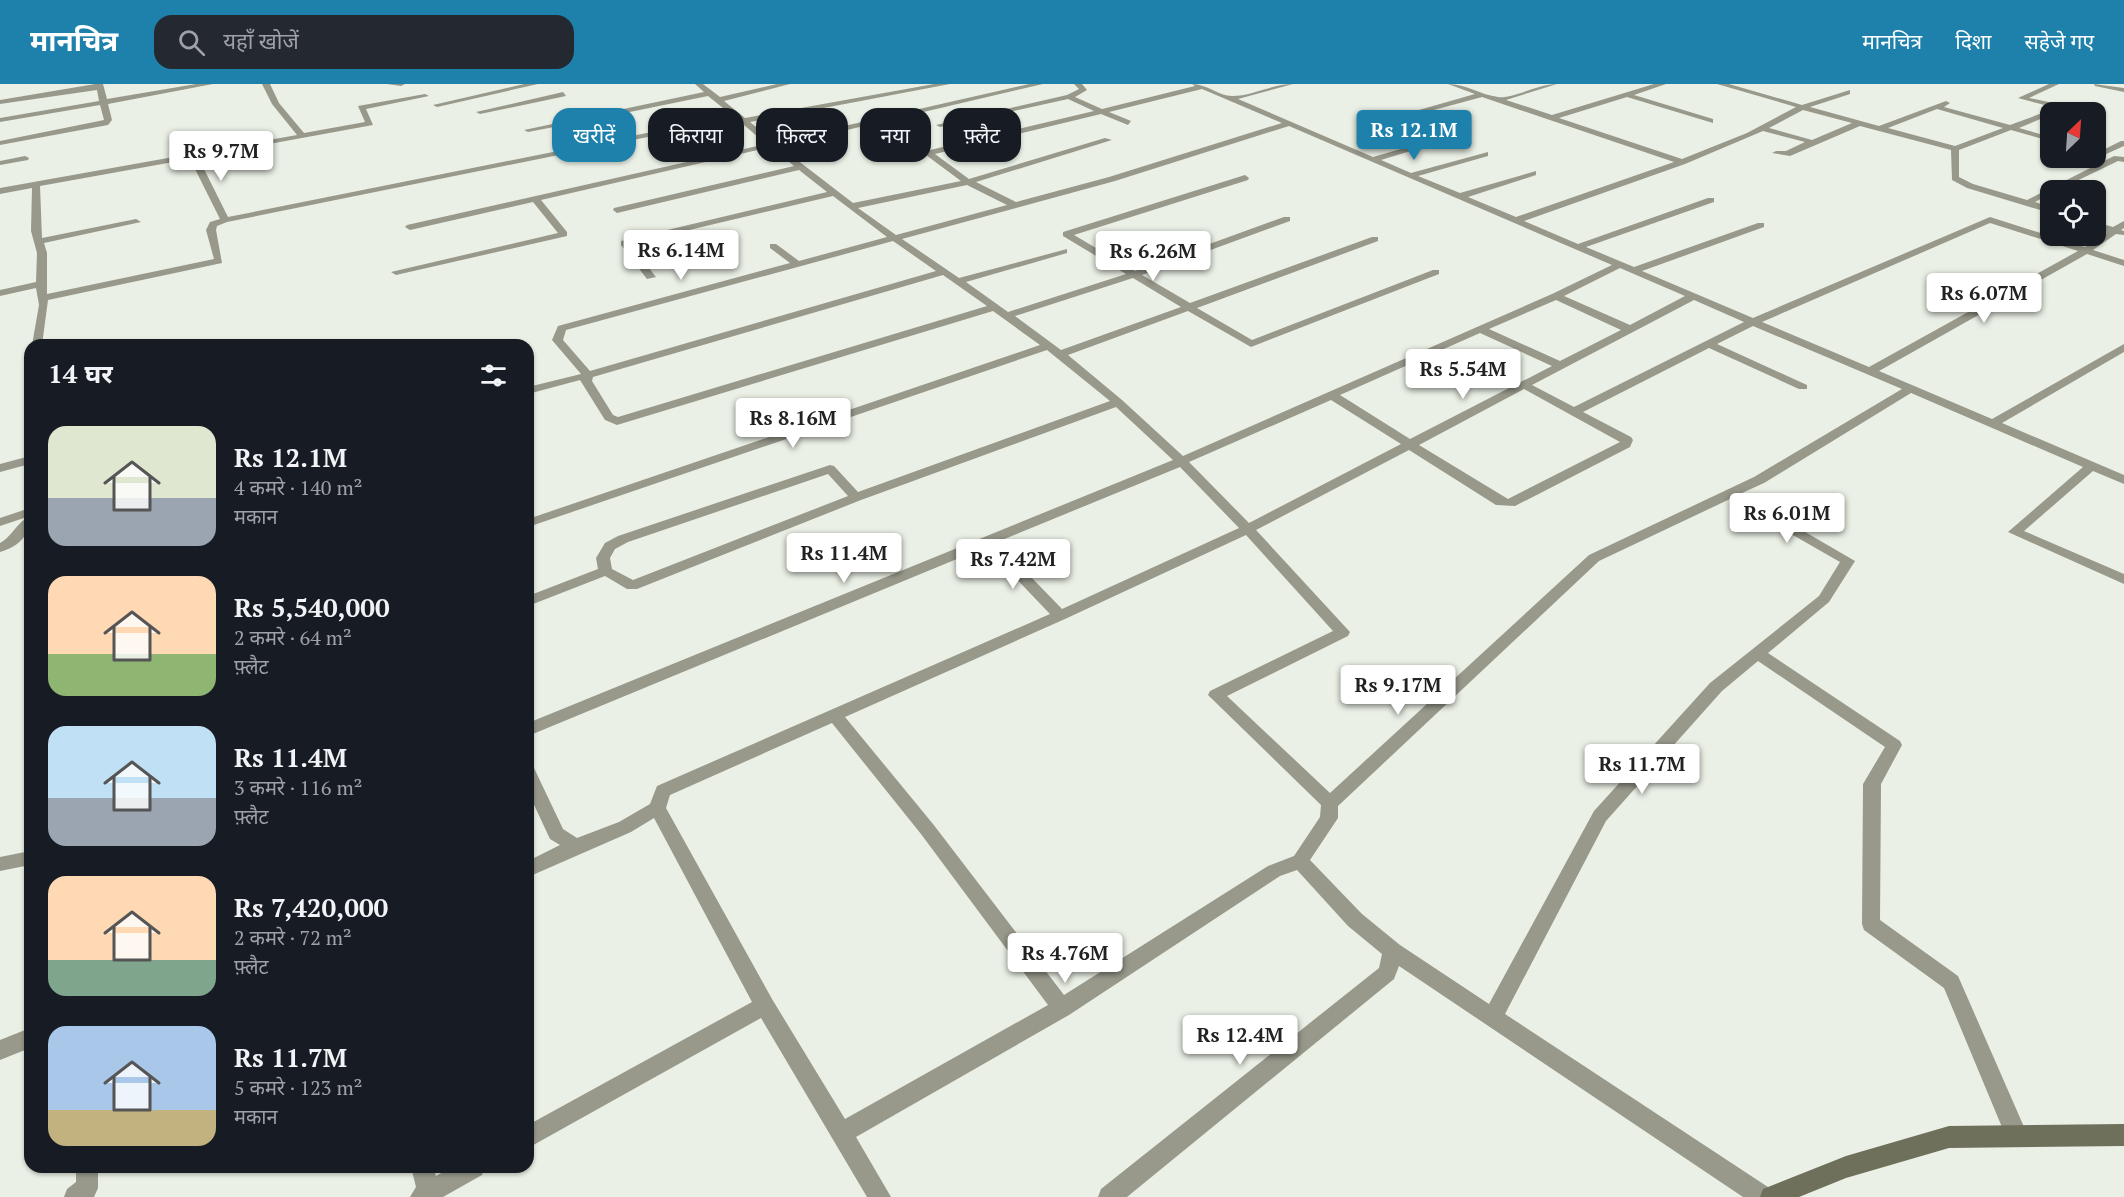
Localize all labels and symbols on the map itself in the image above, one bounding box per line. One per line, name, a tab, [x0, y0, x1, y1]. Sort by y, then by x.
north arrow	[2040, 102, 2106, 168]
pin: Rs 12.1M	[1352, 110, 1476, 161]
pin: Rs 9.7M	[166, 131, 276, 182]
pin: Rs 6.14M	[619, 230, 743, 281]
pin: Rs 6.26M	[1091, 231, 1215, 282]
pin: Rs 6.07M	[1922, 273, 2046, 324]
pin: Rs 5.54M	[1401, 349, 1525, 400]
pin: Rs 8.16M	[731, 398, 855, 449]
pin: Rs 6.01M	[1725, 493, 1849, 544]
pin: Rs 11.4M	[782, 533, 906, 584]
pin: Rs 7.42M	[951, 539, 1075, 590]
pin: Rs 9.17M	[1336, 665, 1460, 716]
pin: Rs 11.7M	[1580, 744, 1704, 795]
pin: Rs 4.76M	[1003, 933, 1127, 984]
pin: Rs 12.4M	[1178, 1015, 1302, 1066]

